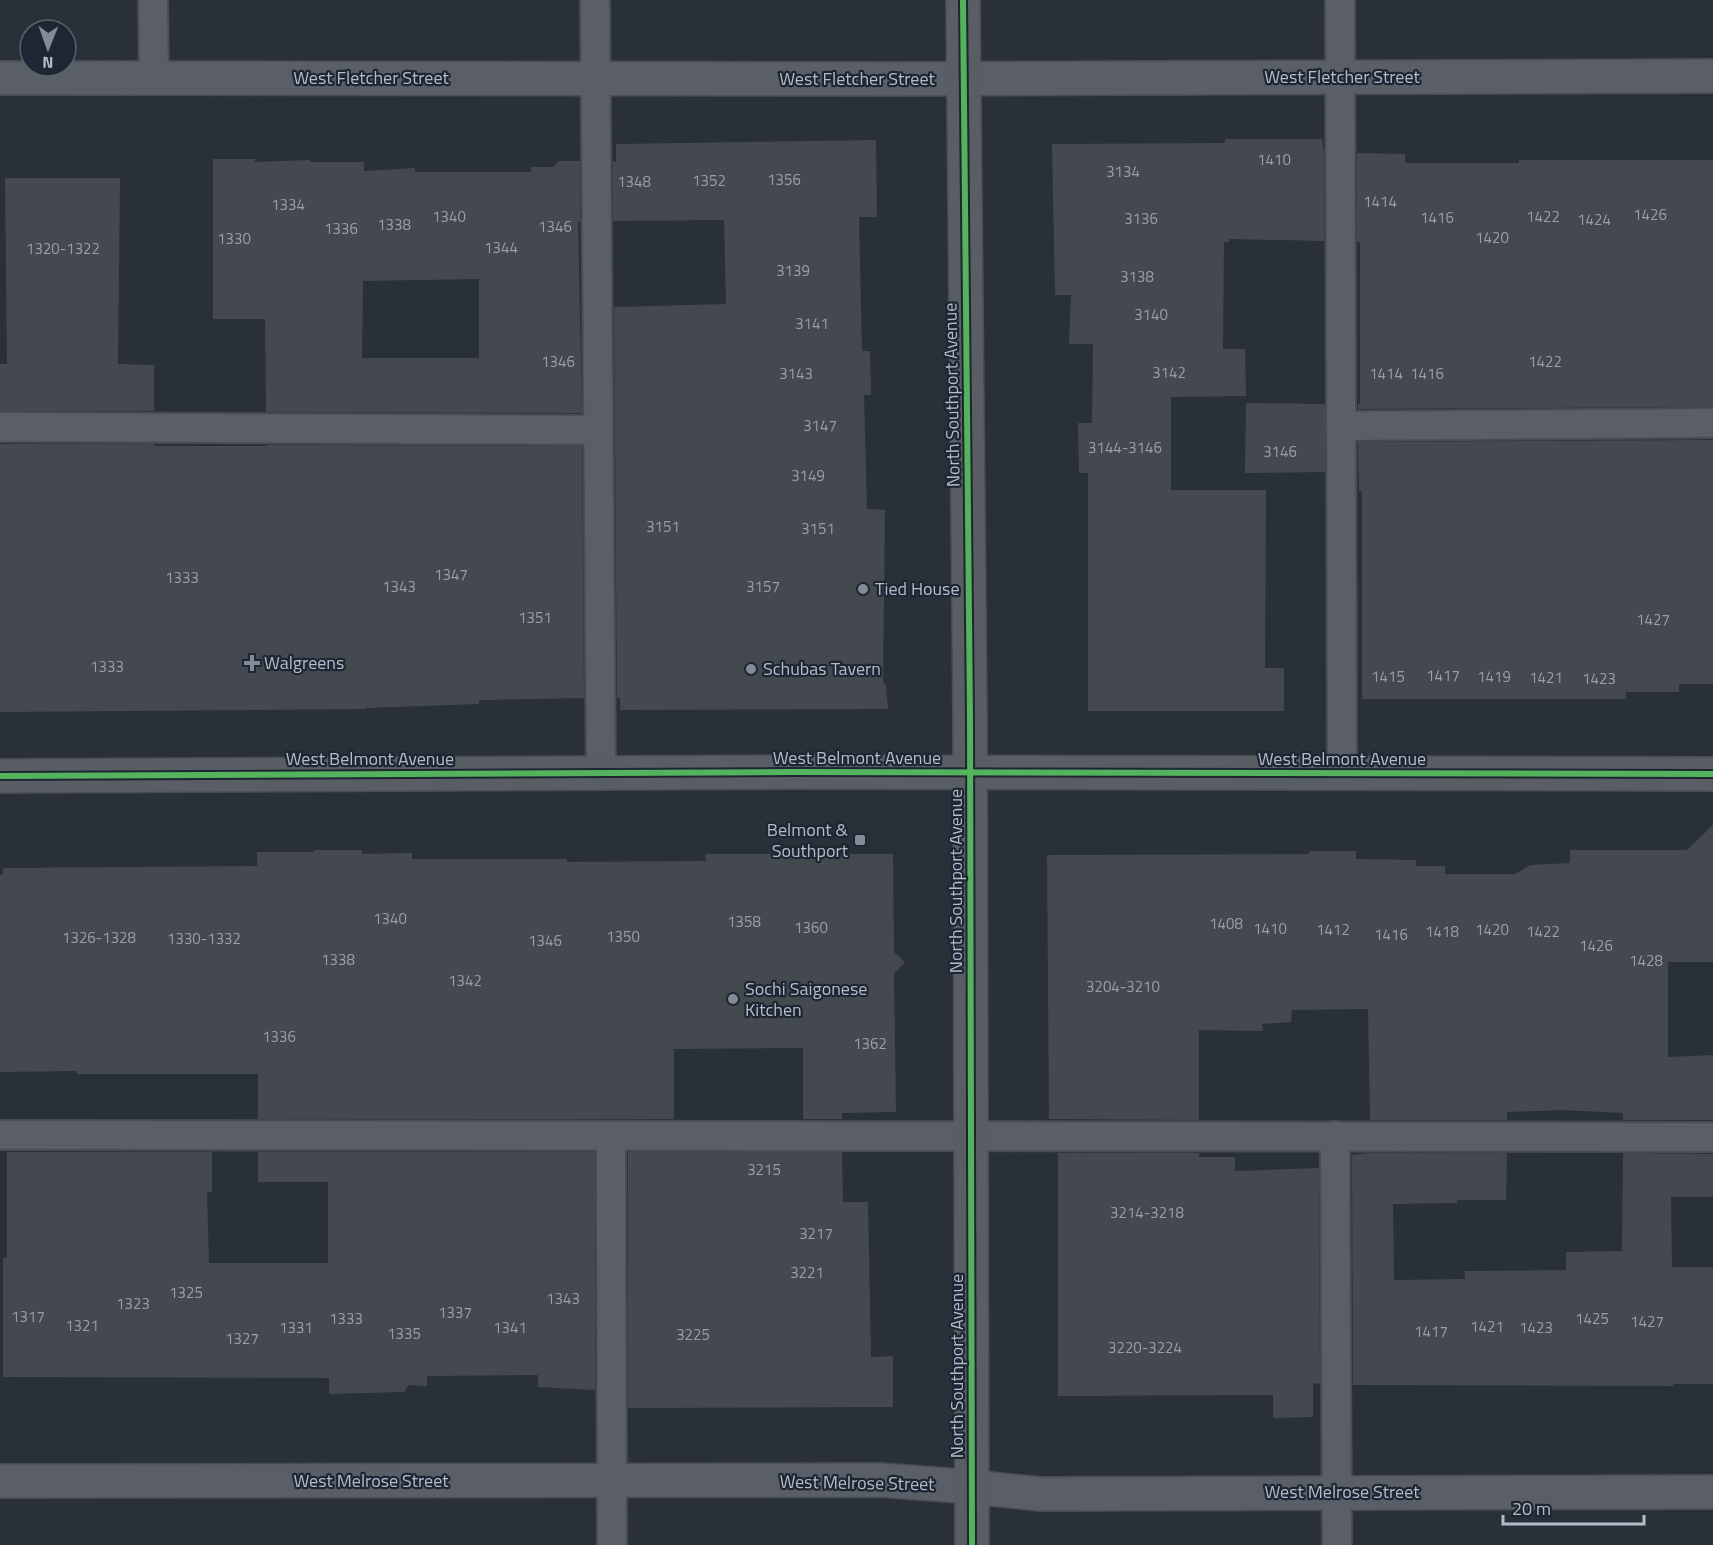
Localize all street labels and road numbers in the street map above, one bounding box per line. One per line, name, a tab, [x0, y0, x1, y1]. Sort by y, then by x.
street label: West Fletcher Street	[1264, 63, 1420, 90]
street label: West Fletcher Street	[293, 64, 449, 91]
street label: West Fletcher Street	[779, 65, 935, 92]
street label: North Southport Avenue	[936, 303, 967, 487]
street label: West Belmont Avenue	[773, 744, 941, 771]
street label: West Belmont Avenue	[286, 745, 454, 772]
street label: West Belmont Avenue	[1258, 745, 1426, 772]
street label: North Southport Avenue	[942, 789, 969, 973]
street label: North Southport Avenue	[943, 1274, 970, 1458]
street label: West Melrose Street	[294, 1467, 449, 1494]
street label: West Melrose Street	[779, 1468, 935, 1497]
street label: West Melrose Street	[1265, 1478, 1420, 1505]

